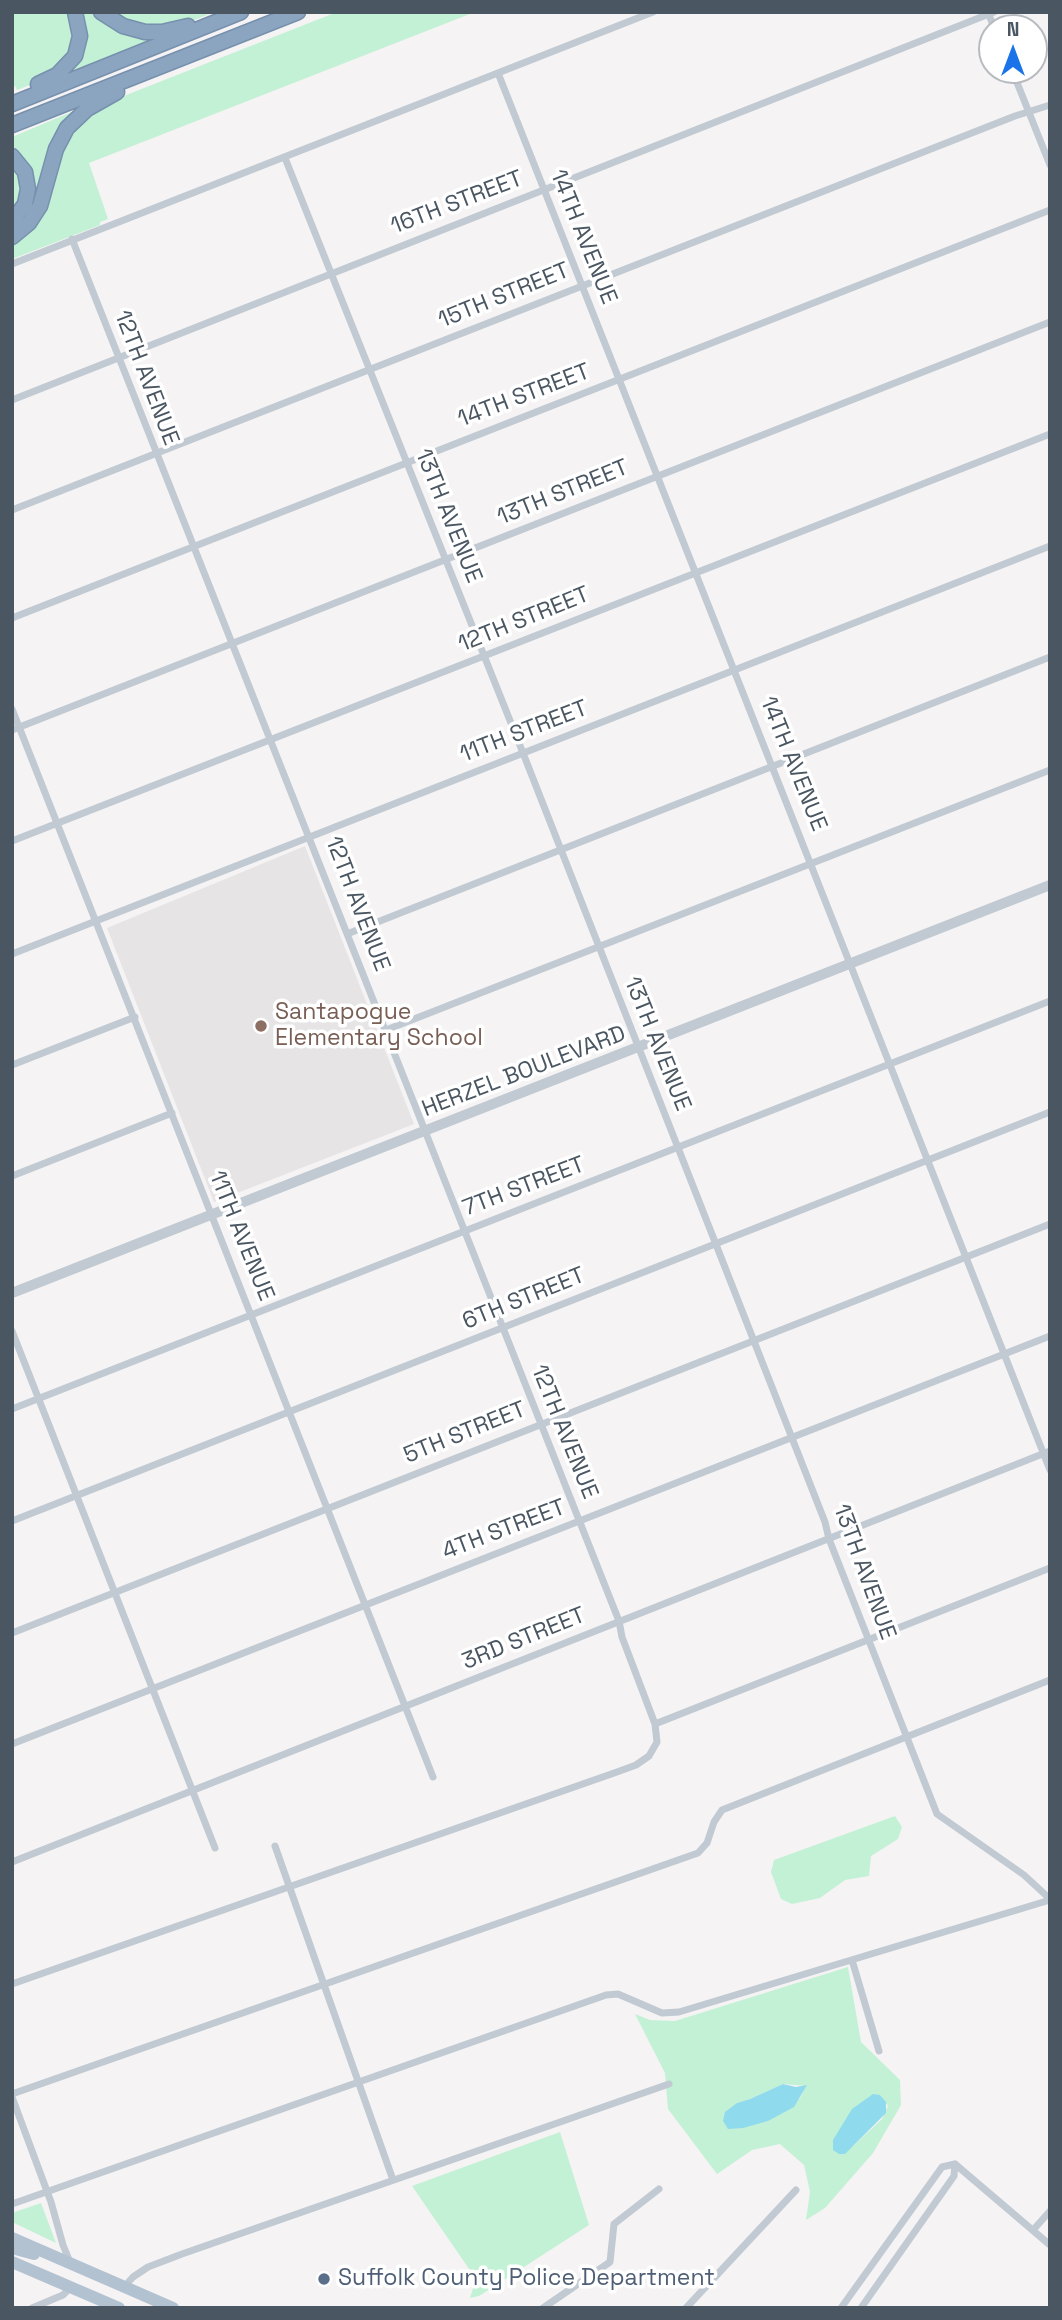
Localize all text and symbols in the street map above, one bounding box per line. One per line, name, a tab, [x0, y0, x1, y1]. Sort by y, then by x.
north arrow	[978, 14, 1048, 84]
text: N	[1007, 17, 1019, 42]
street label: 16TH STREET	[387, 165, 527, 241]
street label: 14TH AVENUE	[544, 166, 622, 308]
street label: 15TH STREET	[434, 257, 574, 335]
street label: 12TH AVENUE	[108, 307, 184, 449]
street label: 14TH STREET	[454, 358, 594, 434]
street label: 13TH AVENUE	[409, 445, 487, 587]
street label: 13TH STREET	[493, 454, 633, 532]
street label: 12TH STREET	[454, 581, 594, 659]
street label: 14TH AVENUE	[754, 693, 832, 835]
street label: 11TH STREET	[456, 695, 592, 769]
street label: 12TH AVENUE	[319, 833, 395, 975]
street label: 13TH AVENUE	[618, 973, 696, 1115]
place label: Santapogue Elementary School	[275, 999, 483, 1053]
marker: Santapogue Elementary School	[253, 1018, 269, 1034]
street label: HERZEL BOULEVARD	[418, 1020, 630, 1124]
street label: 7TH STREET	[459, 1151, 589, 1223]
street label: 11TH AVENUE	[202, 1167, 280, 1305]
street label: 6TH STREET	[459, 1262, 589, 1336]
street label: 12TH AVENUE	[525, 1361, 603, 1503]
street label: 5TH STREET	[400, 1396, 530, 1470]
street label: 4TH STREET	[438, 1494, 570, 1566]
street label: 13TH AVENUE	[827, 1501, 901, 1643]
street label: 3RD STREET	[458, 1602, 590, 1676]
place label: Suffolk County Police Department	[338, 2265, 715, 2293]
marker: Suffolk County Police Department	[316, 2271, 332, 2287]

